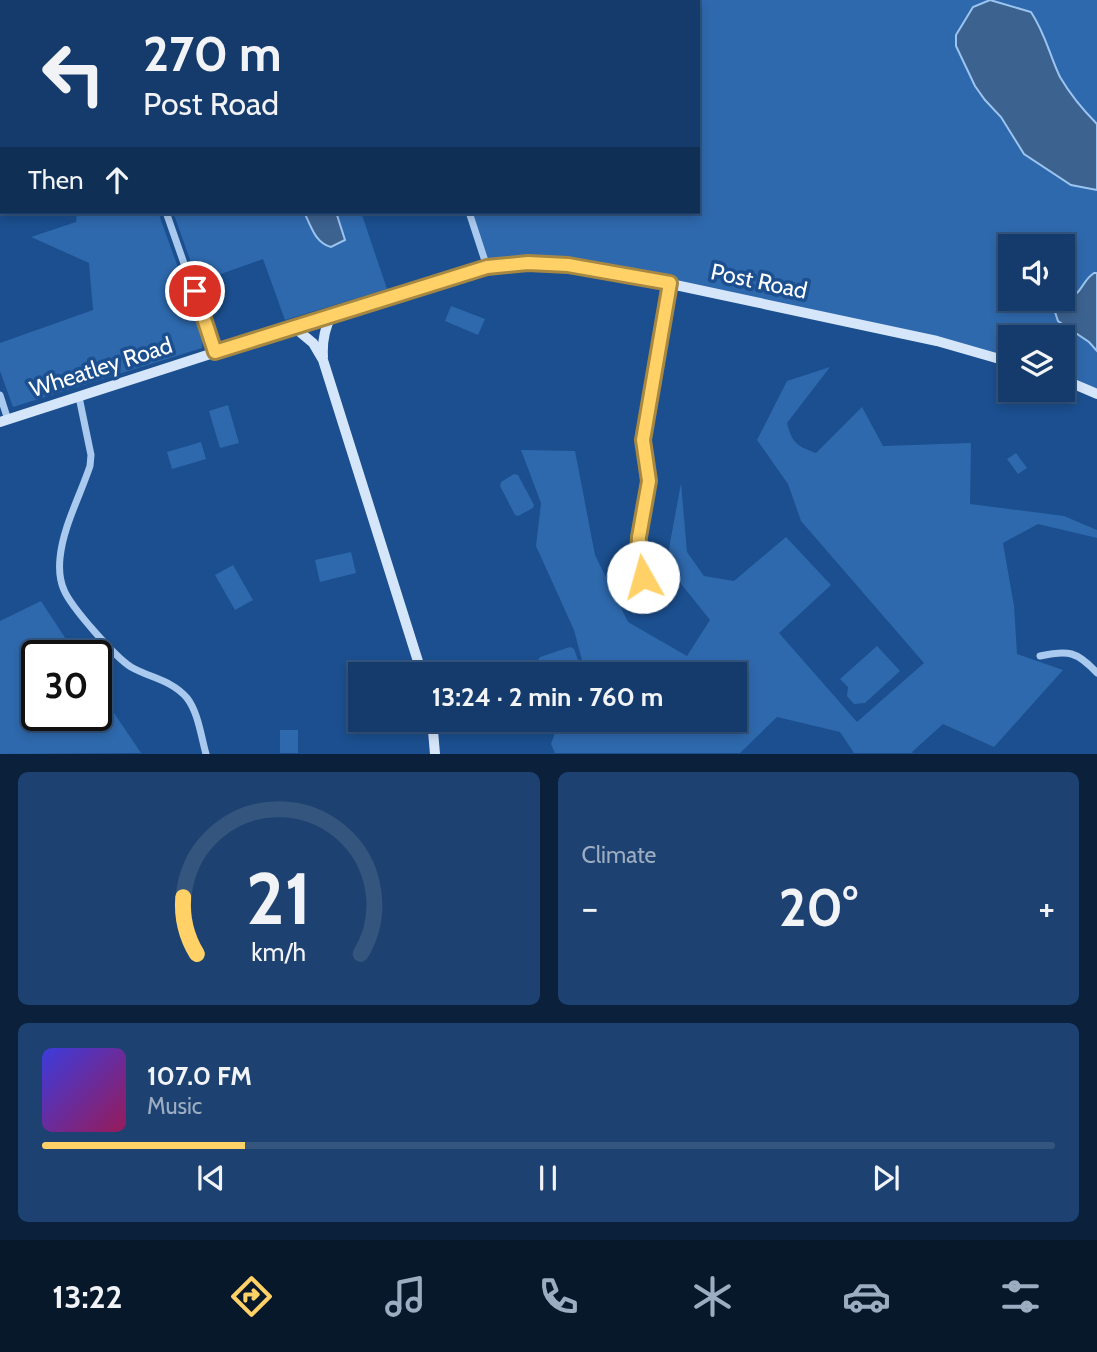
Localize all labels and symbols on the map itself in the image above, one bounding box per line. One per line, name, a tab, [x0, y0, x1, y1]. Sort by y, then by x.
street label: Post Road	[708, 257, 810, 305]
pin	[165, 261, 225, 321]
street label: Wheatley Road	[26, 331, 176, 403]
position arrow	[606, 540, 680, 614]
speed limit sign: 30	[21, 640, 112, 731]

